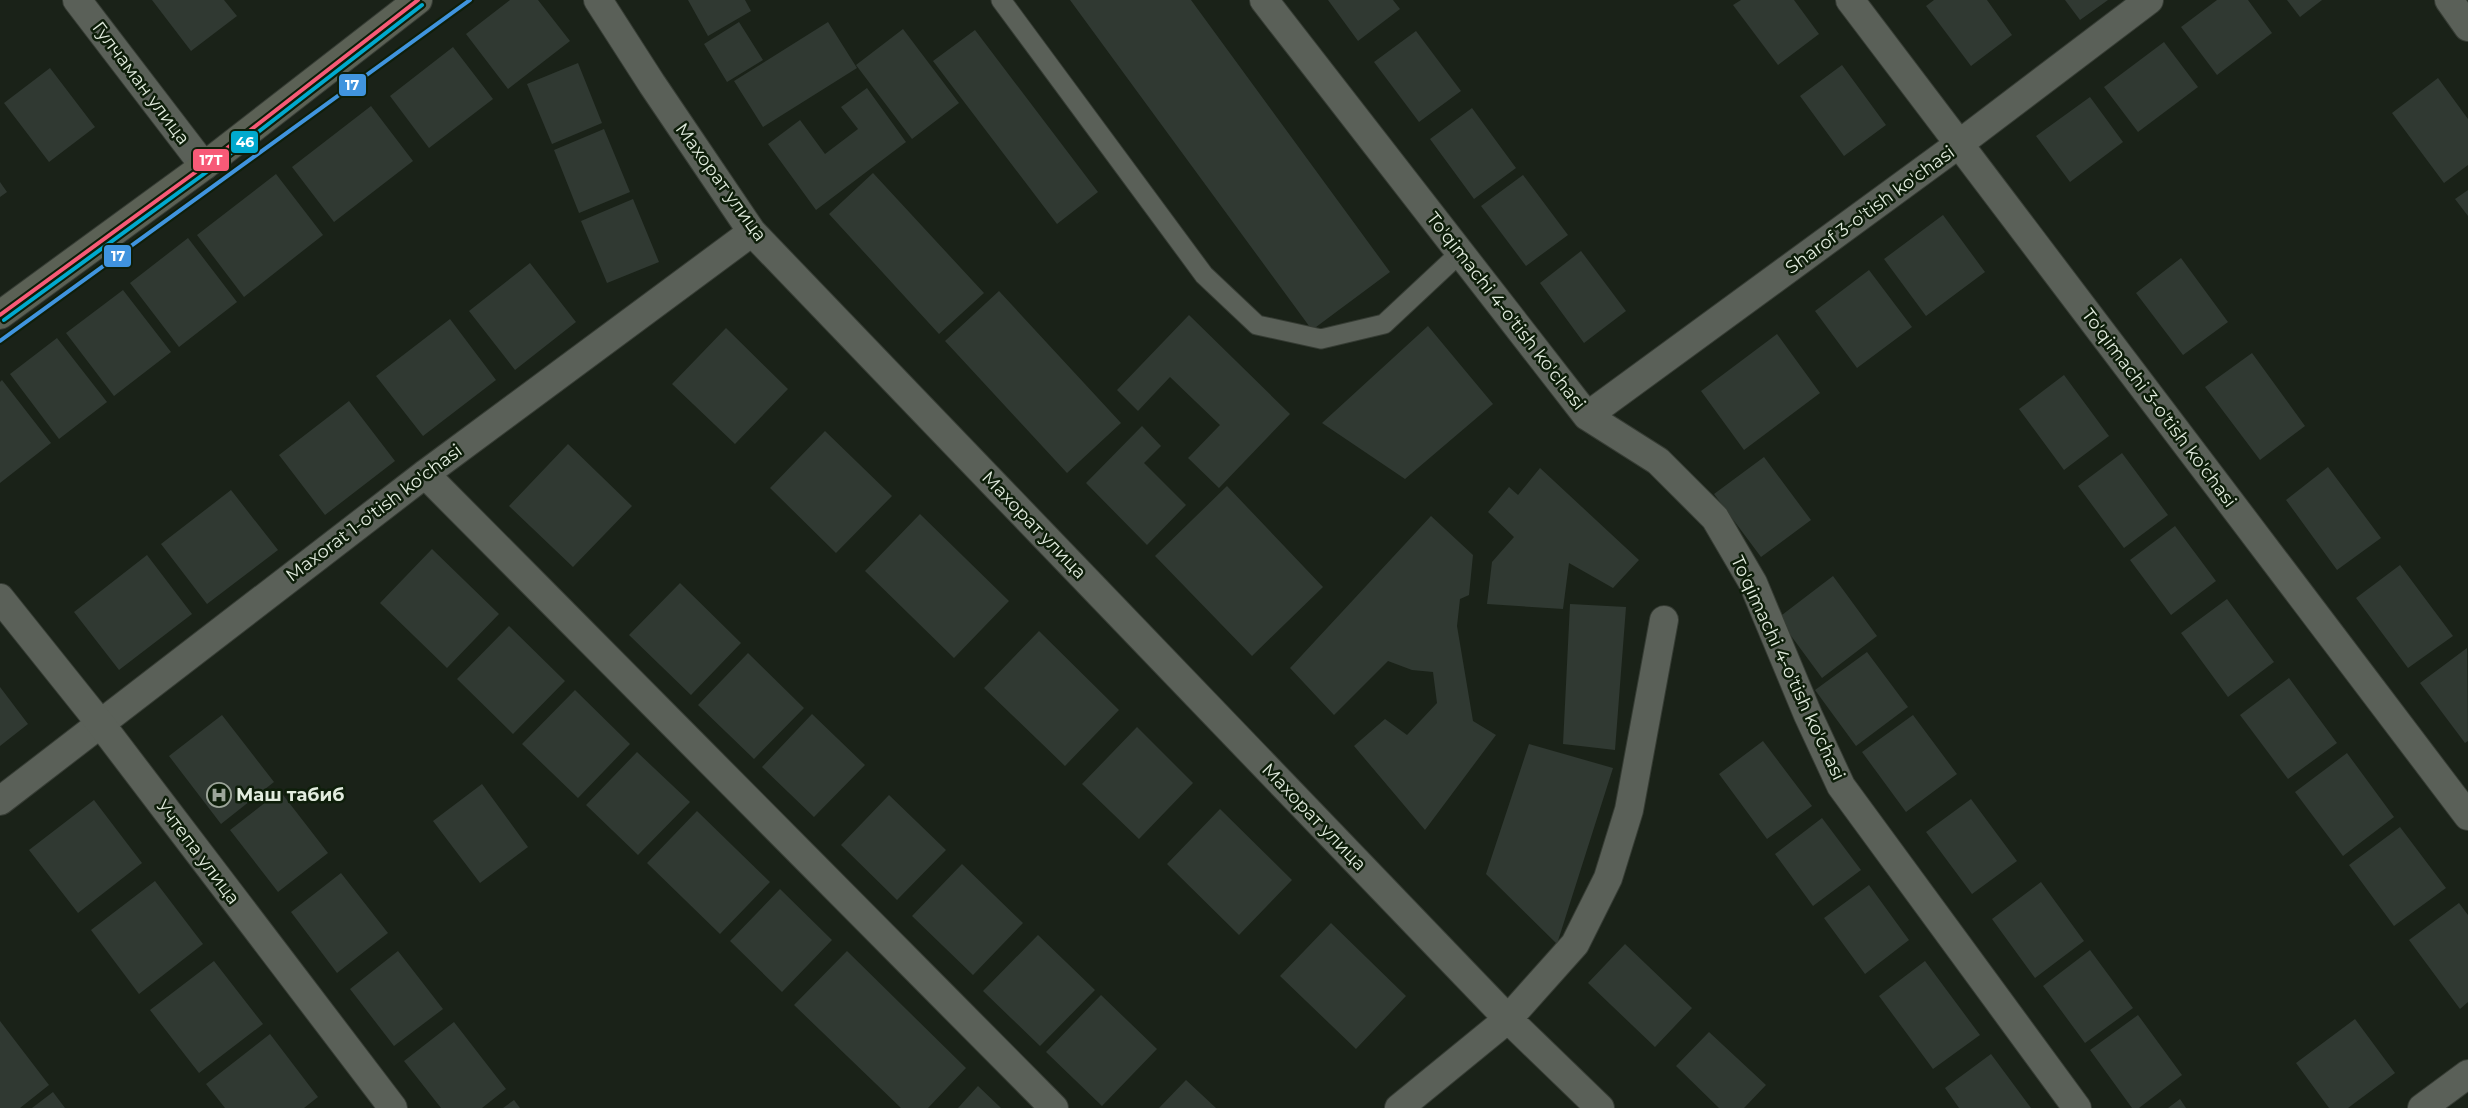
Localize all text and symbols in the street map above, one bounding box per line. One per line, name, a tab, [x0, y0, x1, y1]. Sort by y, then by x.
street label: Гулчаман улица	[88, 17, 194, 149]
line badge: 17	[338, 73, 367, 97]
text: 17	[345, 76, 359, 94]
street label: Махорат улица	[671, 119, 771, 245]
line badge: 46	[230, 130, 259, 154]
text: 46	[236, 133, 254, 151]
street label: Sharof 3-o'tish ko'chasi	[1781, 141, 1959, 279]
line badge: 17T	[192, 148, 230, 172]
text: 17T	[200, 151, 223, 169]
street label: To'qimachi 4-o'tish ko'chasi	[1422, 208, 1590, 414]
line badge: 17	[103, 244, 132, 268]
text: 17	[111, 247, 125, 265]
street label: To'qimachi 3-o'tish ko'chasi	[2077, 304, 2241, 512]
street label: Maxorat 1-o'tish ko'chasi	[282, 440, 466, 586]
street label: Махорат улица	[977, 467, 1091, 583]
street label: To'qimachi 4-o'tish ko'chasi	[1726, 552, 1850, 784]
street label: Махорат улица	[1257, 759, 1371, 875]
hospital icon: Маш табиб	[206, 782, 232, 808]
place label: Маш табиб	[236, 784, 344, 806]
street label: Учтепа улица	[152, 795, 244, 909]

